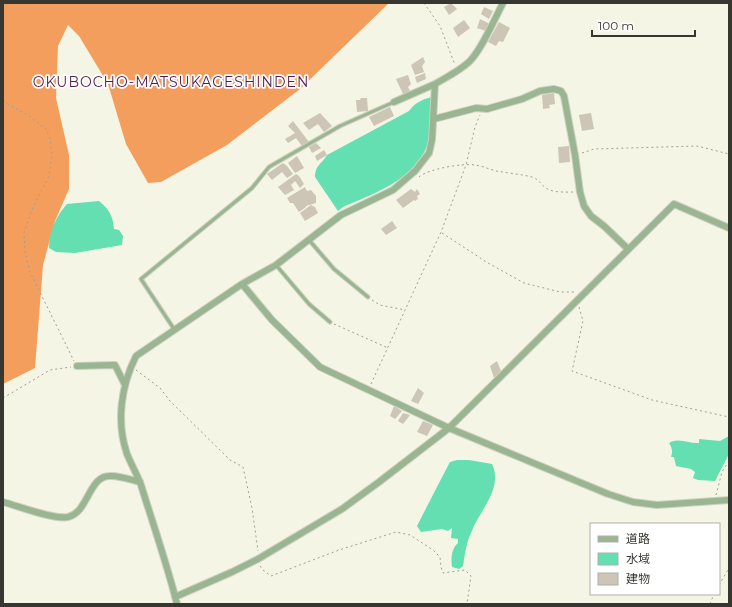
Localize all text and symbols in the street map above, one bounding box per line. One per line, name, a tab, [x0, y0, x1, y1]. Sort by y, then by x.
scale bar	[592, 12, 695, 38]
text: 100 m	[598, 18, 634, 33]
district label: OKUBOCHO-MATSUKAGESHINDEN	[33, 73, 309, 91]
legend	[590, 523, 720, 595]
text: 道路	[626, 531, 650, 546]
text: 水域	[626, 551, 650, 566]
text: 建物	[626, 571, 650, 586]

